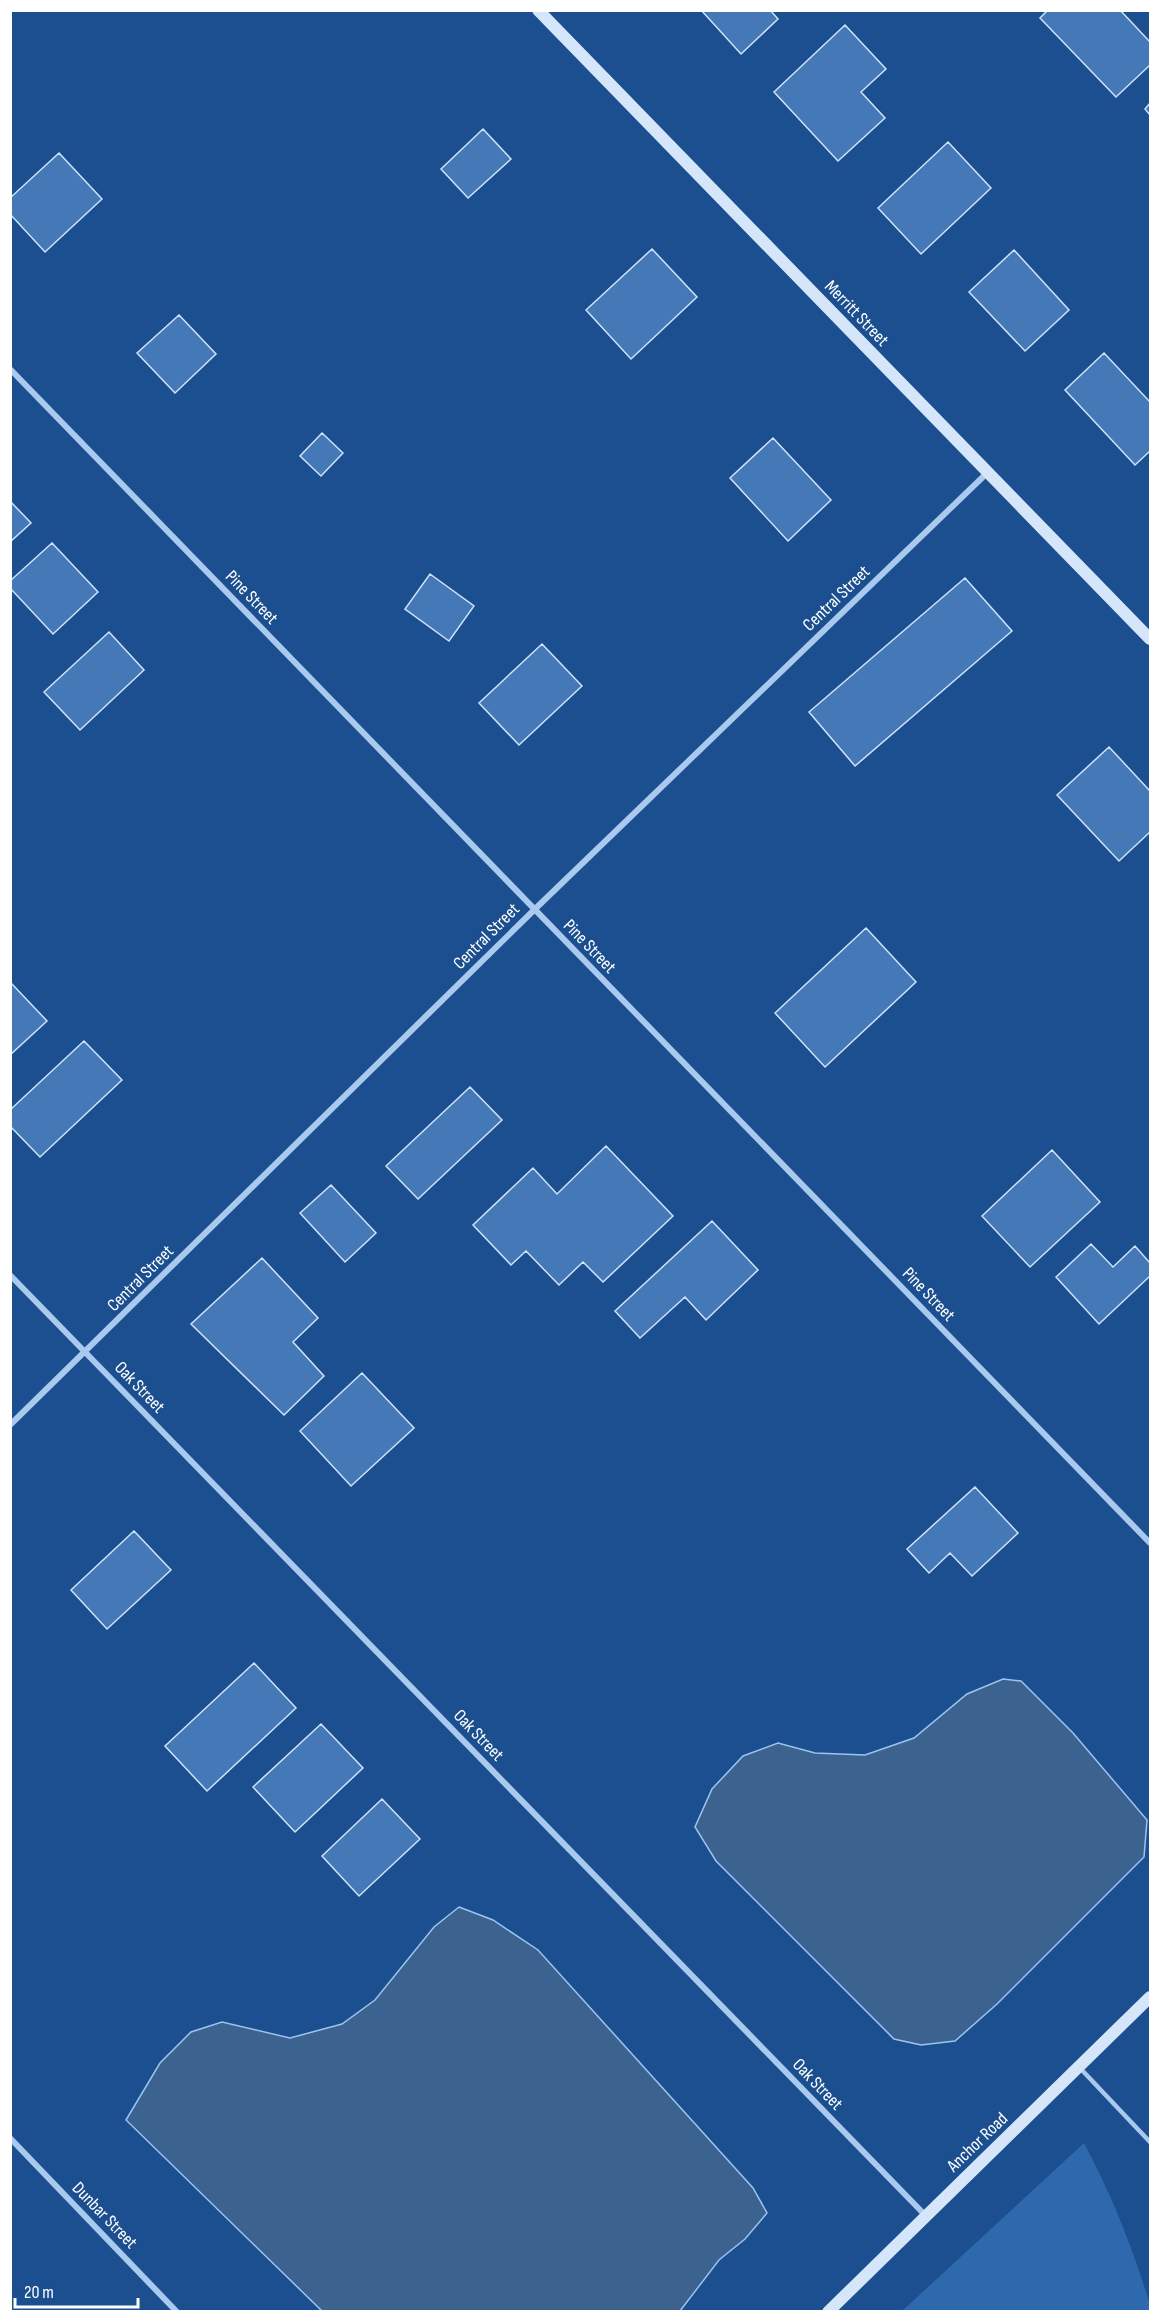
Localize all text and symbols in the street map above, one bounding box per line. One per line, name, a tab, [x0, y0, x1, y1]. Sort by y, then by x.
street label: Merritt Street	[820, 276, 894, 351]
street label: Central Street	[798, 561, 875, 635]
street label: Pine Street	[221, 566, 283, 629]
street label: Central Street	[449, 898, 524, 974]
street label: Pine Street	[559, 915, 621, 978]
street label: Central Street	[103, 1240, 178, 1316]
street label: Pine Street	[898, 1263, 960, 1326]
street label: Oak Street	[110, 1357, 170, 1418]
street label: Oak Street	[449, 1705, 509, 1766]
street label: Oak Street	[788, 2054, 848, 2115]
street label: Anchor Road	[942, 2108, 1012, 2177]
street label: Dunbar Street	[68, 2178, 142, 2253]
scale bar	[15, 2271, 138, 2309]
text: 20 m	[24, 2282, 54, 2303]

